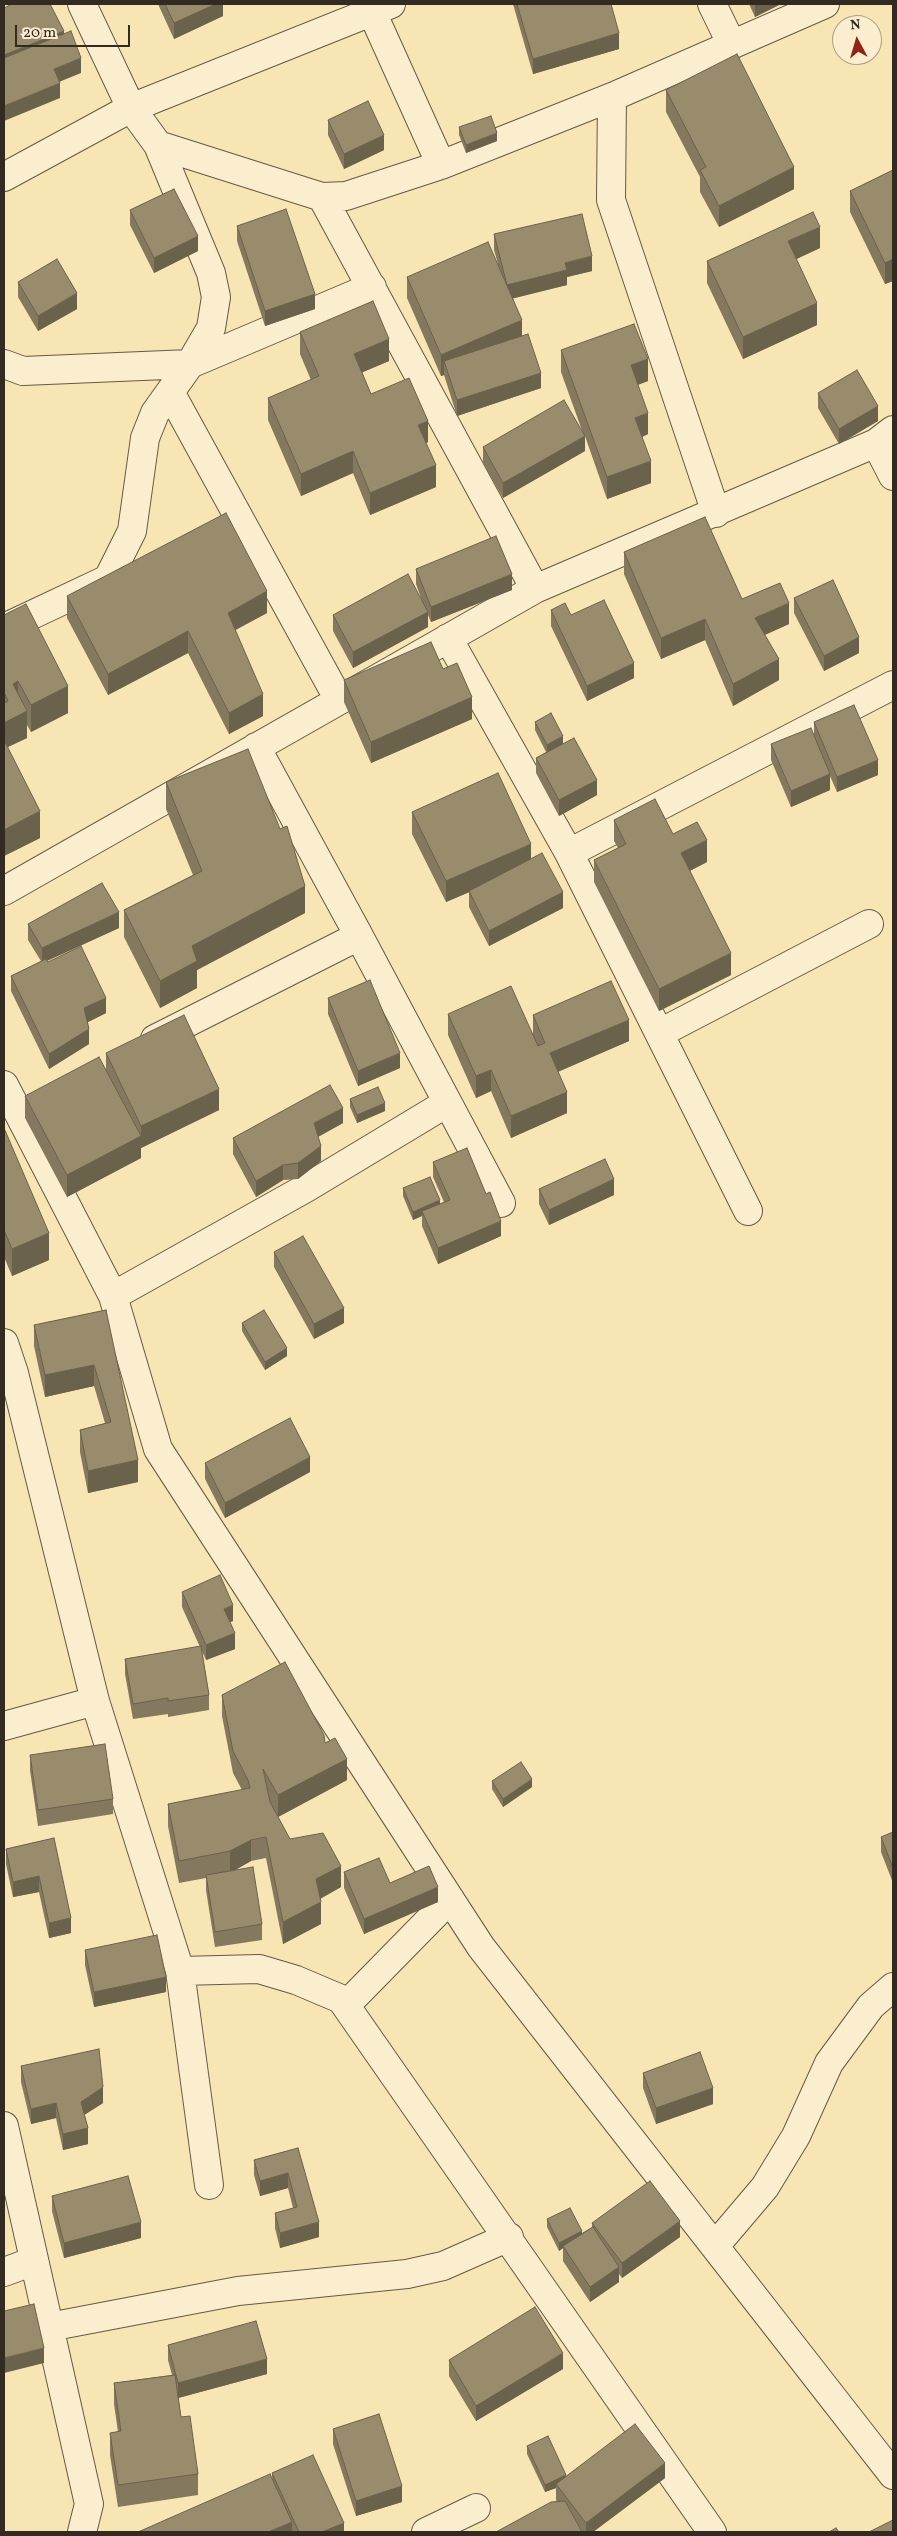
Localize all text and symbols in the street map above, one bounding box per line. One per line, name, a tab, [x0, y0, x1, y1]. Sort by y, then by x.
scale bar	[18, 15, 132, 47]
north arrow	[832, 15, 882, 65]
text: N	[849, 16, 862, 36]
text: 20 m	[23, 23, 56, 44]

